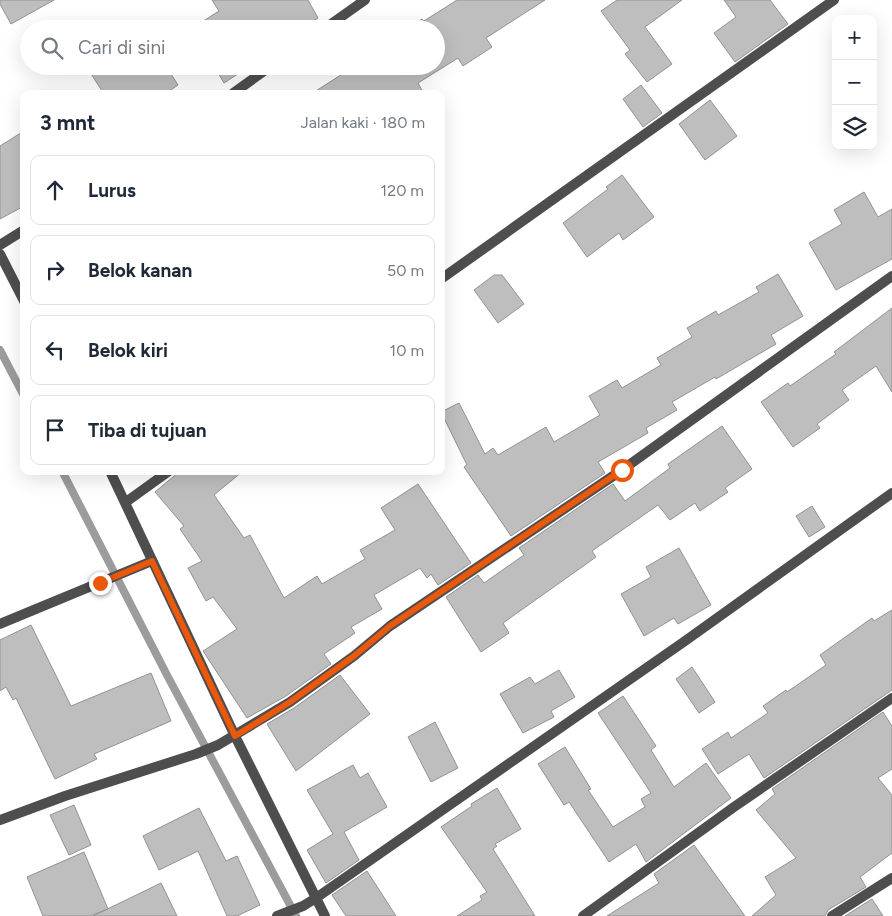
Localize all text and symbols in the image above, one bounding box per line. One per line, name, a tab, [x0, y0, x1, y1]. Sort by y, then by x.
map controls	[832, 15, 877, 150]
button: +	[832, 15, 877, 60]
search box	[20, 20, 445, 75]
icon: search	[38, 34, 66, 62]
text: Cari di sini	[78, 36, 165, 59]
button: −	[832, 60, 877, 105]
button: layers	[832, 105, 877, 150]
text: 3 mnt	[40, 110, 95, 135]
text: Jalan kaki · 180 m	[301, 113, 425, 132]
icon: ahead	[41, 176, 69, 204]
text: Lurus	[88, 179, 136, 202]
text: 120 m	[381, 181, 424, 200]
icon: right	[41, 256, 69, 284]
text: Belok kanan	[88, 259, 192, 282]
text: 50 m	[387, 261, 424, 280]
icon: left	[41, 336, 69, 364]
text: Belok kiri	[88, 339, 168, 362]
text: 10 m	[390, 341, 424, 360]
icon: arrive	[41, 416, 69, 444]
text: Tiba di tujuan	[88, 419, 207, 442]
route start	[611, 459, 634, 482]
route end	[89, 572, 112, 595]

